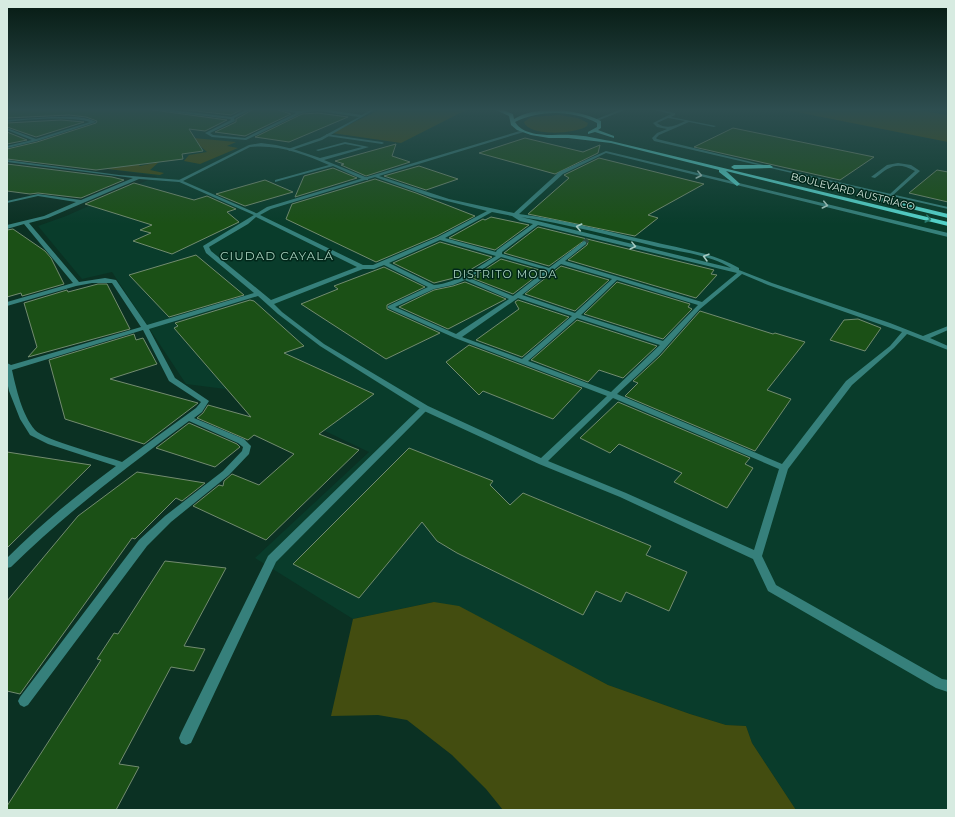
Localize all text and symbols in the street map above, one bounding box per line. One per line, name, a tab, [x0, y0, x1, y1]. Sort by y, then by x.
one-way arrow	[695, 170, 702, 178]
street label: BOULEVARD AUSTRÍACO	[789, 170, 916, 213]
one-way arrow	[822, 201, 828, 209]
one-way arrow	[925, 214, 932, 222]
one-way arrow	[576, 223, 583, 232]
one-way arrow	[629, 241, 636, 250]
district label: CIUDAD CAYALÁ	[220, 248, 334, 263]
one-way arrow	[702, 253, 709, 262]
district label: DISTRITO MODA	[453, 267, 557, 281]

